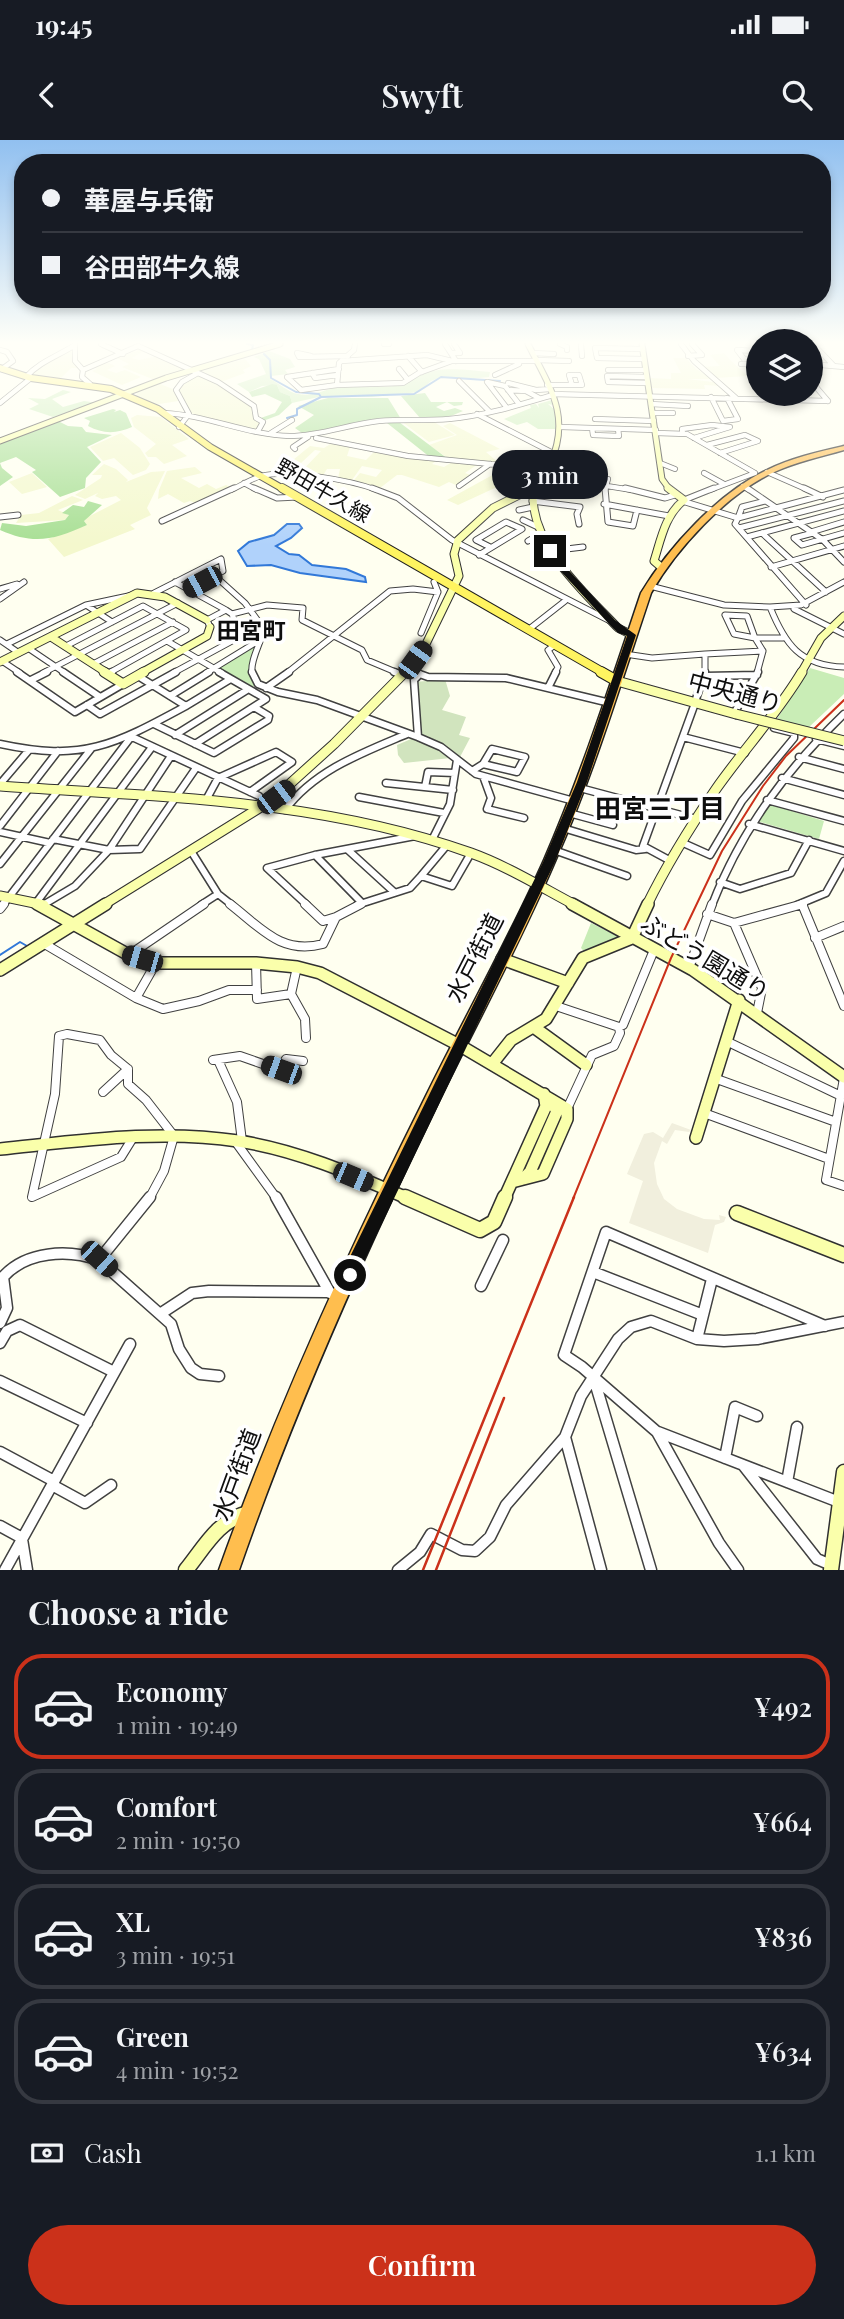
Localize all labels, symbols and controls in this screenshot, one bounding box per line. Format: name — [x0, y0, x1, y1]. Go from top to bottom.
text: 19:45 — [35, 7, 93, 42]
text: Swyft — [381, 73, 463, 116]
icon: back — [28, 76, 66, 114]
icon: search — [778, 76, 816, 114]
text: 華屋与兵衛 — [84, 182, 214, 217]
text: 谷田部牛久線 — [84, 249, 240, 284]
map controls — [746, 329, 823, 406]
button: layers — [746, 329, 823, 406]
callout: 3 min — [492, 450, 608, 498]
street label: 野田牛久線 — [272, 451, 376, 528]
text: 3 min — [521, 459, 579, 490]
route end — [534, 535, 566, 567]
car — [179, 563, 226, 601]
district label: 田宮町 — [217, 614, 286, 645]
car — [395, 637, 436, 683]
street label: 中央通り — [685, 663, 786, 719]
car — [253, 776, 300, 818]
district label: 田宮三丁目 — [595, 790, 725, 825]
street label: ぶどう園通り — [636, 905, 776, 1007]
street label: 水戸街道 — [437, 907, 509, 1007]
car — [119, 943, 166, 975]
car — [258, 1053, 305, 1087]
car — [330, 1159, 377, 1195]
car — [77, 1237, 122, 1281]
route start — [334, 1259, 366, 1291]
street label: 水戸街道 — [204, 1424, 267, 1525]
text: Choose a ride — [28, 1590, 229, 1633]
text: Economy — [116, 1674, 227, 1709]
icon: car — [32, 1675, 95, 1738]
text: ¥492 — [754, 1689, 812, 1724]
text: 1 min · 19:49 — [116, 1709, 238, 1740]
text: Comfort — [116, 1789, 217, 1824]
icon: car — [32, 1790, 95, 1853]
text: ¥664 — [753, 1804, 812, 1839]
text: 2 min · 19:50 — [116, 1824, 241, 1855]
text: XL — [116, 1904, 150, 1939]
icon: car — [32, 1905, 95, 1968]
text: ¥836 — [754, 1919, 812, 1954]
text: 3 min · 19:51 — [116, 1939, 235, 1970]
text: Green — [116, 2019, 189, 2054]
icon: car — [32, 2020, 95, 2083]
text: ¥634 — [755, 2034, 812, 2069]
text: 4 min · 19:52 — [116, 2054, 238, 2085]
icon: cash — [28, 2134, 66, 2172]
text: Cash — [84, 2135, 142, 2170]
text: 1.1 km — [755, 2137, 816, 2168]
button: Confirm — [28, 2225, 816, 2305]

